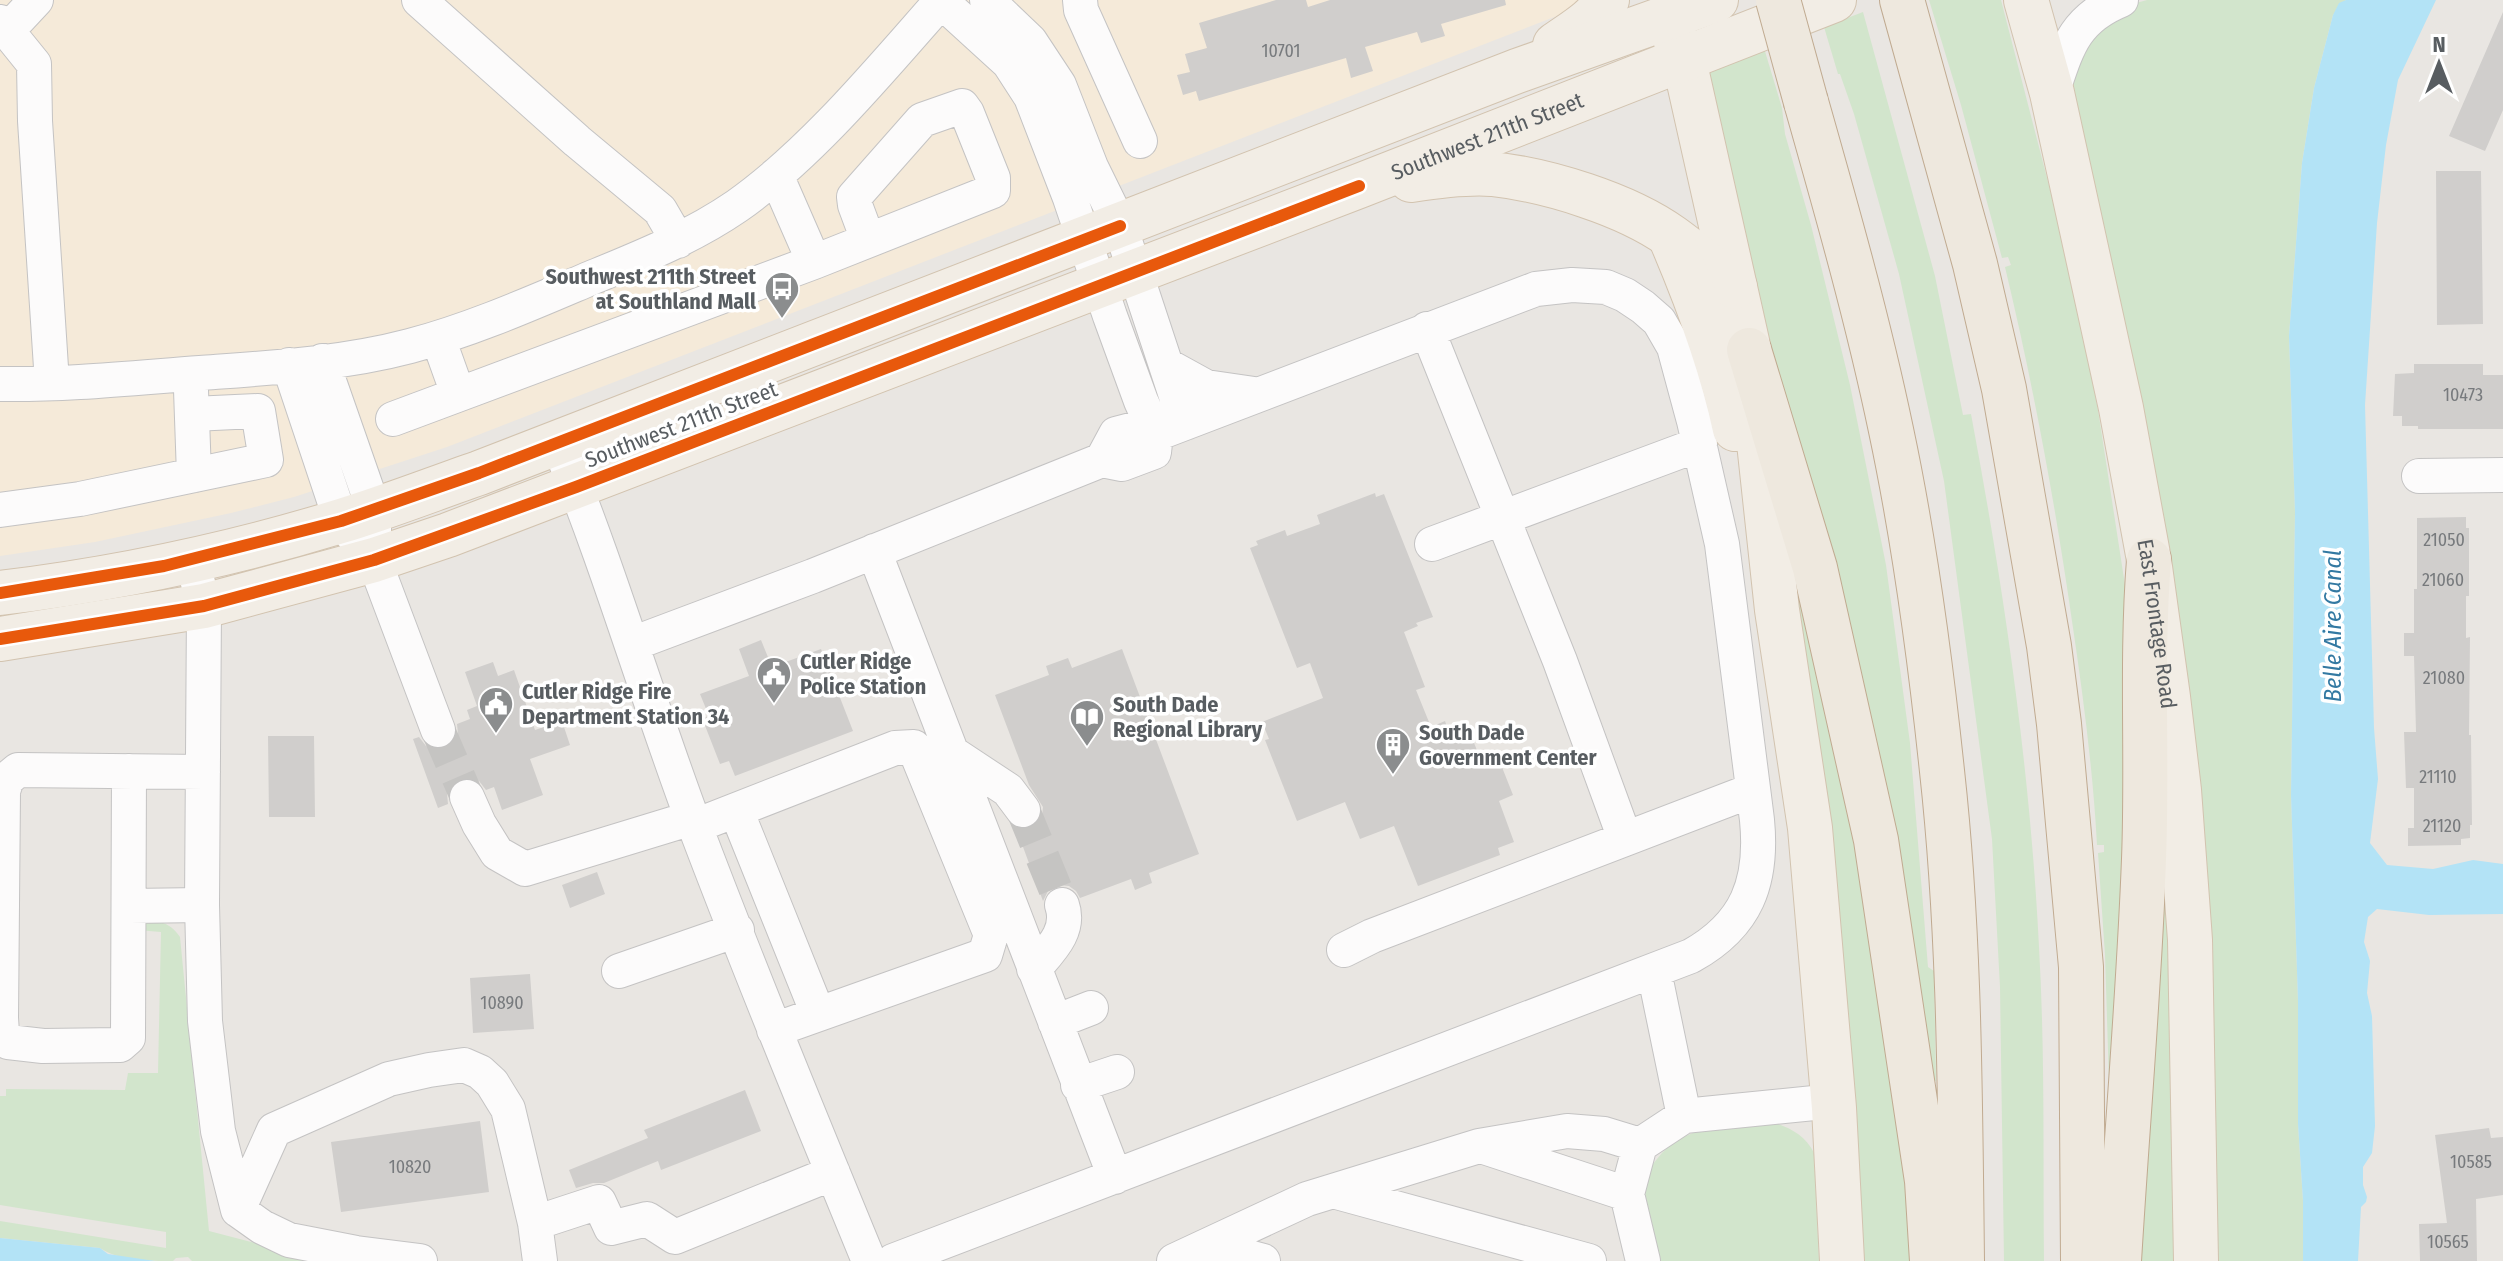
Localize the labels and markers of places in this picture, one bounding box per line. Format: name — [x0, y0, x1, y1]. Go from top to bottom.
place label: Southwest 211th Street at Southland Mall — [545, 263, 757, 315]
bus stop icon: Southwest 211th Street at Southland Mall — [763, 270, 801, 320]
place label: Cutler Ridge Police Station — [800, 648, 926, 700]
public building icon: Cutler Ridge Police Station — [755, 655, 793, 705]
place label: Cutler Ridge Fire Department Station 34 — [522, 678, 729, 730]
public building icon: Cutler Ridge Fire Department Station 34 — [477, 685, 515, 735]
place label: South Dade Regional Library — [1113, 691, 1263, 743]
library icon: South Dade Regional Library — [1068, 698, 1106, 748]
place label: South Dade Government Center — [1419, 719, 1598, 771]
building icon: South Dade Government Center — [1374, 726, 1412, 776]

